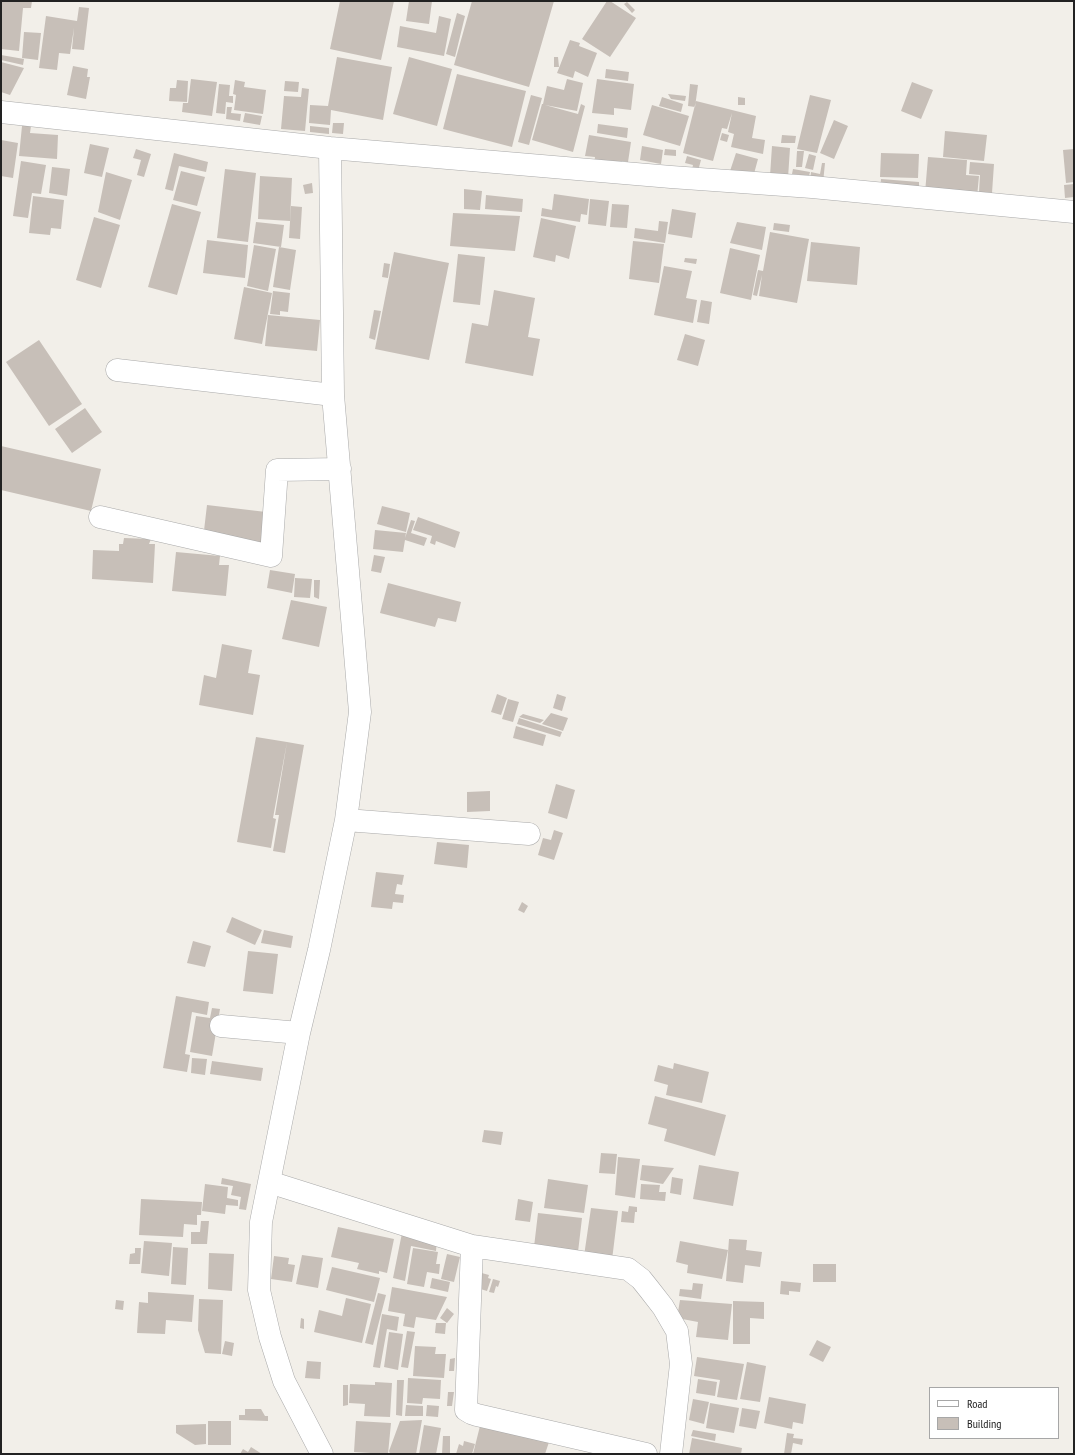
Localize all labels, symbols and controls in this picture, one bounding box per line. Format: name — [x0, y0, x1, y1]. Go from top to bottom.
legend — [929, 1387, 1059, 1439]
text: Road — [967, 1396, 987, 1411]
text: Building — [967, 1416, 1002, 1431]

